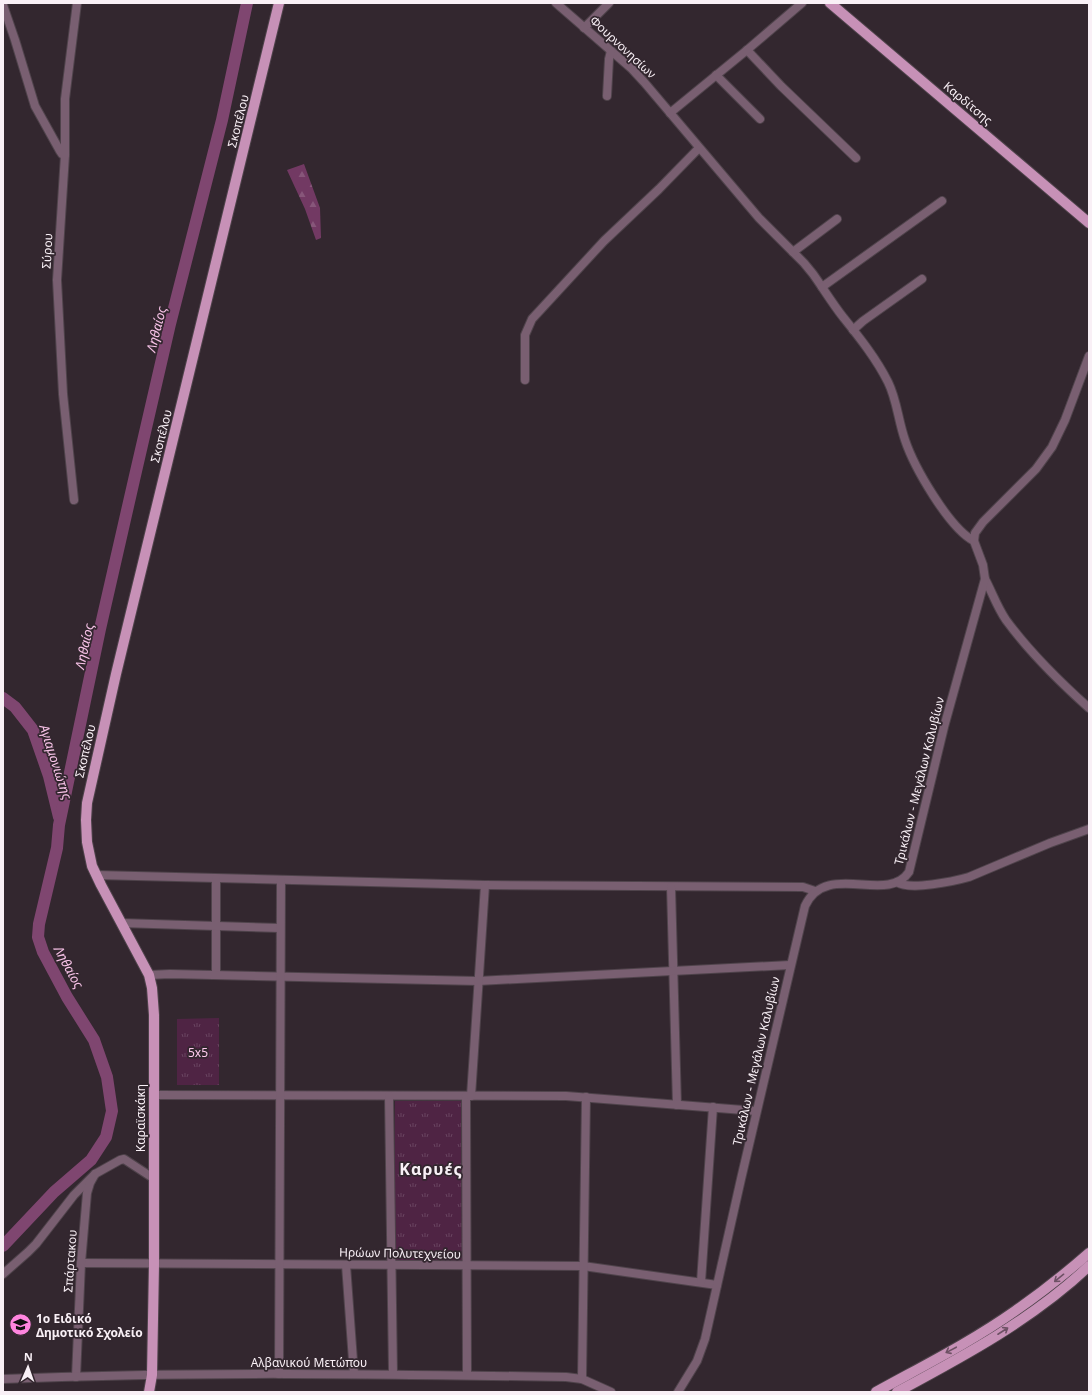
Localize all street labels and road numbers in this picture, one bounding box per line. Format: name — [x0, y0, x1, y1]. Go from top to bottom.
street label: Φουρνονησίων — [586, 12, 660, 82]
street label: Καρδίτσης — [940, 78, 996, 129]
street label: Σκοπέλου — [223, 93, 253, 149]
street label: Σύρου — [38, 233, 56, 269]
street label: Σκοπέλου — [146, 408, 176, 464]
street label: Τρικάλων - Μεγάλων Καλυβίων — [890, 695, 948, 867]
street label: Σκοπέλου — [71, 723, 99, 779]
street label: Τρικάλων - Μεγάλων Καλυβίων — [728, 975, 784, 1147]
street label: Καραϊσκάκη — [132, 1084, 149, 1152]
street label: Σπάρτακου — [59, 1229, 81, 1293]
street label: Ηρώων Πολυτεχνείου — [339, 1243, 461, 1263]
street label: Αλβανικού Μετώπου — [251, 1354, 367, 1371]

